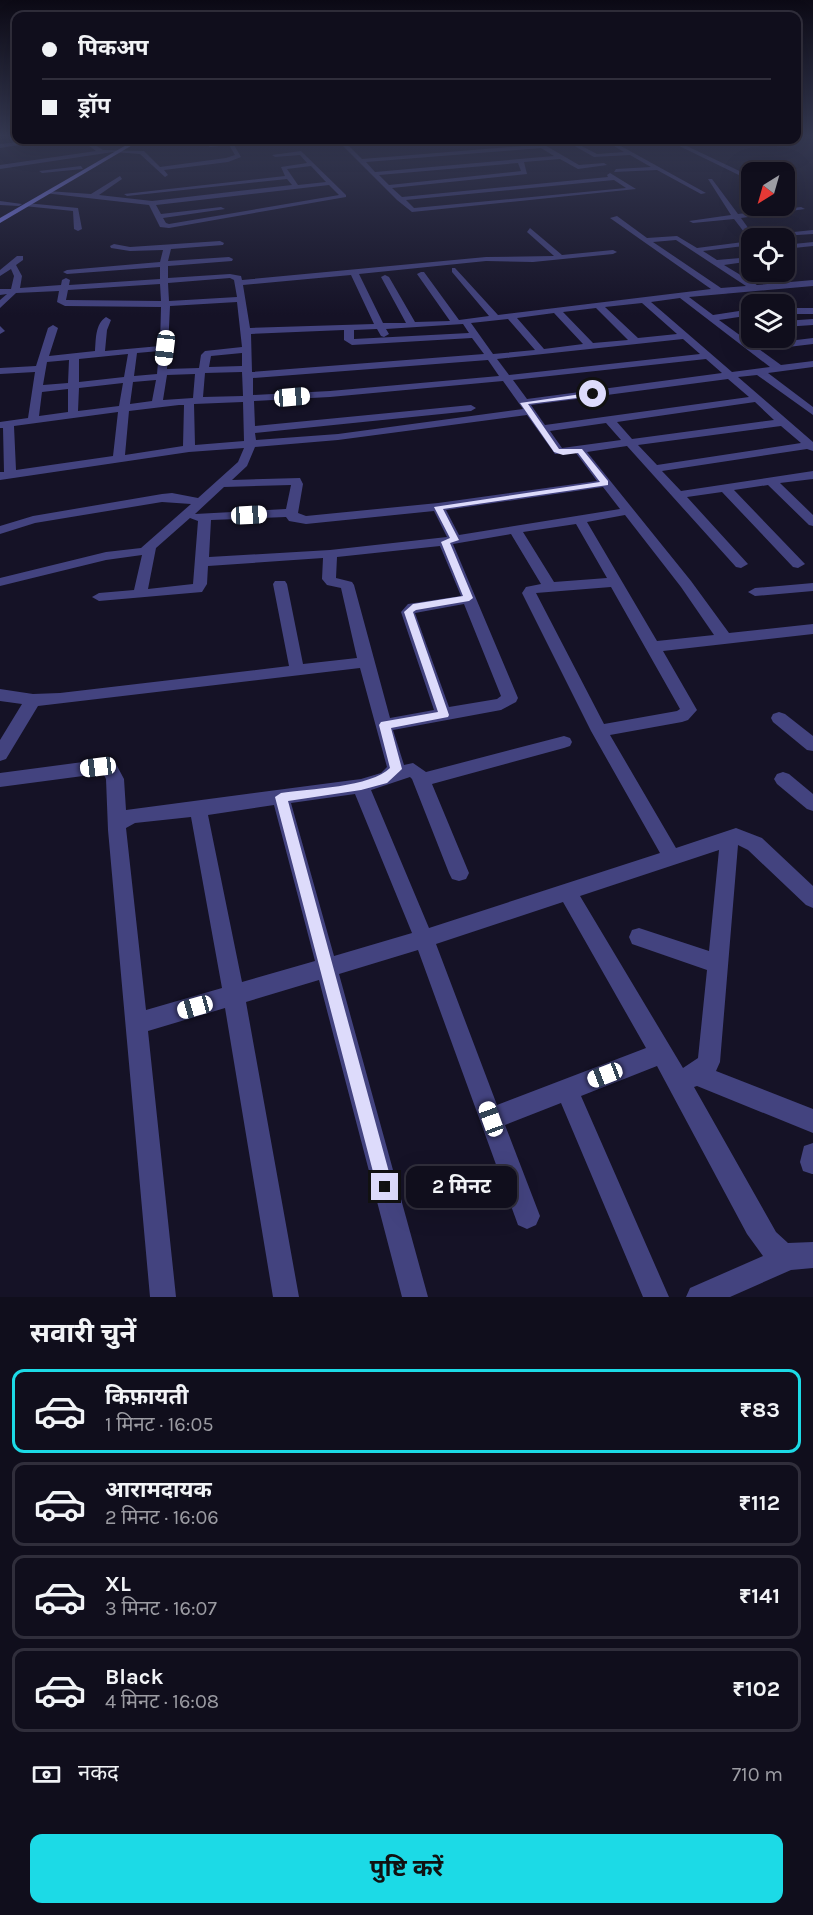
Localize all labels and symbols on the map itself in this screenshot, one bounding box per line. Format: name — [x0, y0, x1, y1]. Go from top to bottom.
north arrow — [741, 162, 795, 216]
car — [154, 329, 176, 367]
route start — [579, 380, 606, 407]
car — [273, 386, 311, 408]
car — [231, 505, 267, 525]
car — [79, 756, 117, 778]
car — [175, 993, 215, 1021]
car — [585, 1060, 625, 1090]
car — [476, 1099, 506, 1139]
callout: 2 मिनट — [406, 1166, 517, 1208]
route end — [371, 1173, 398, 1200]

